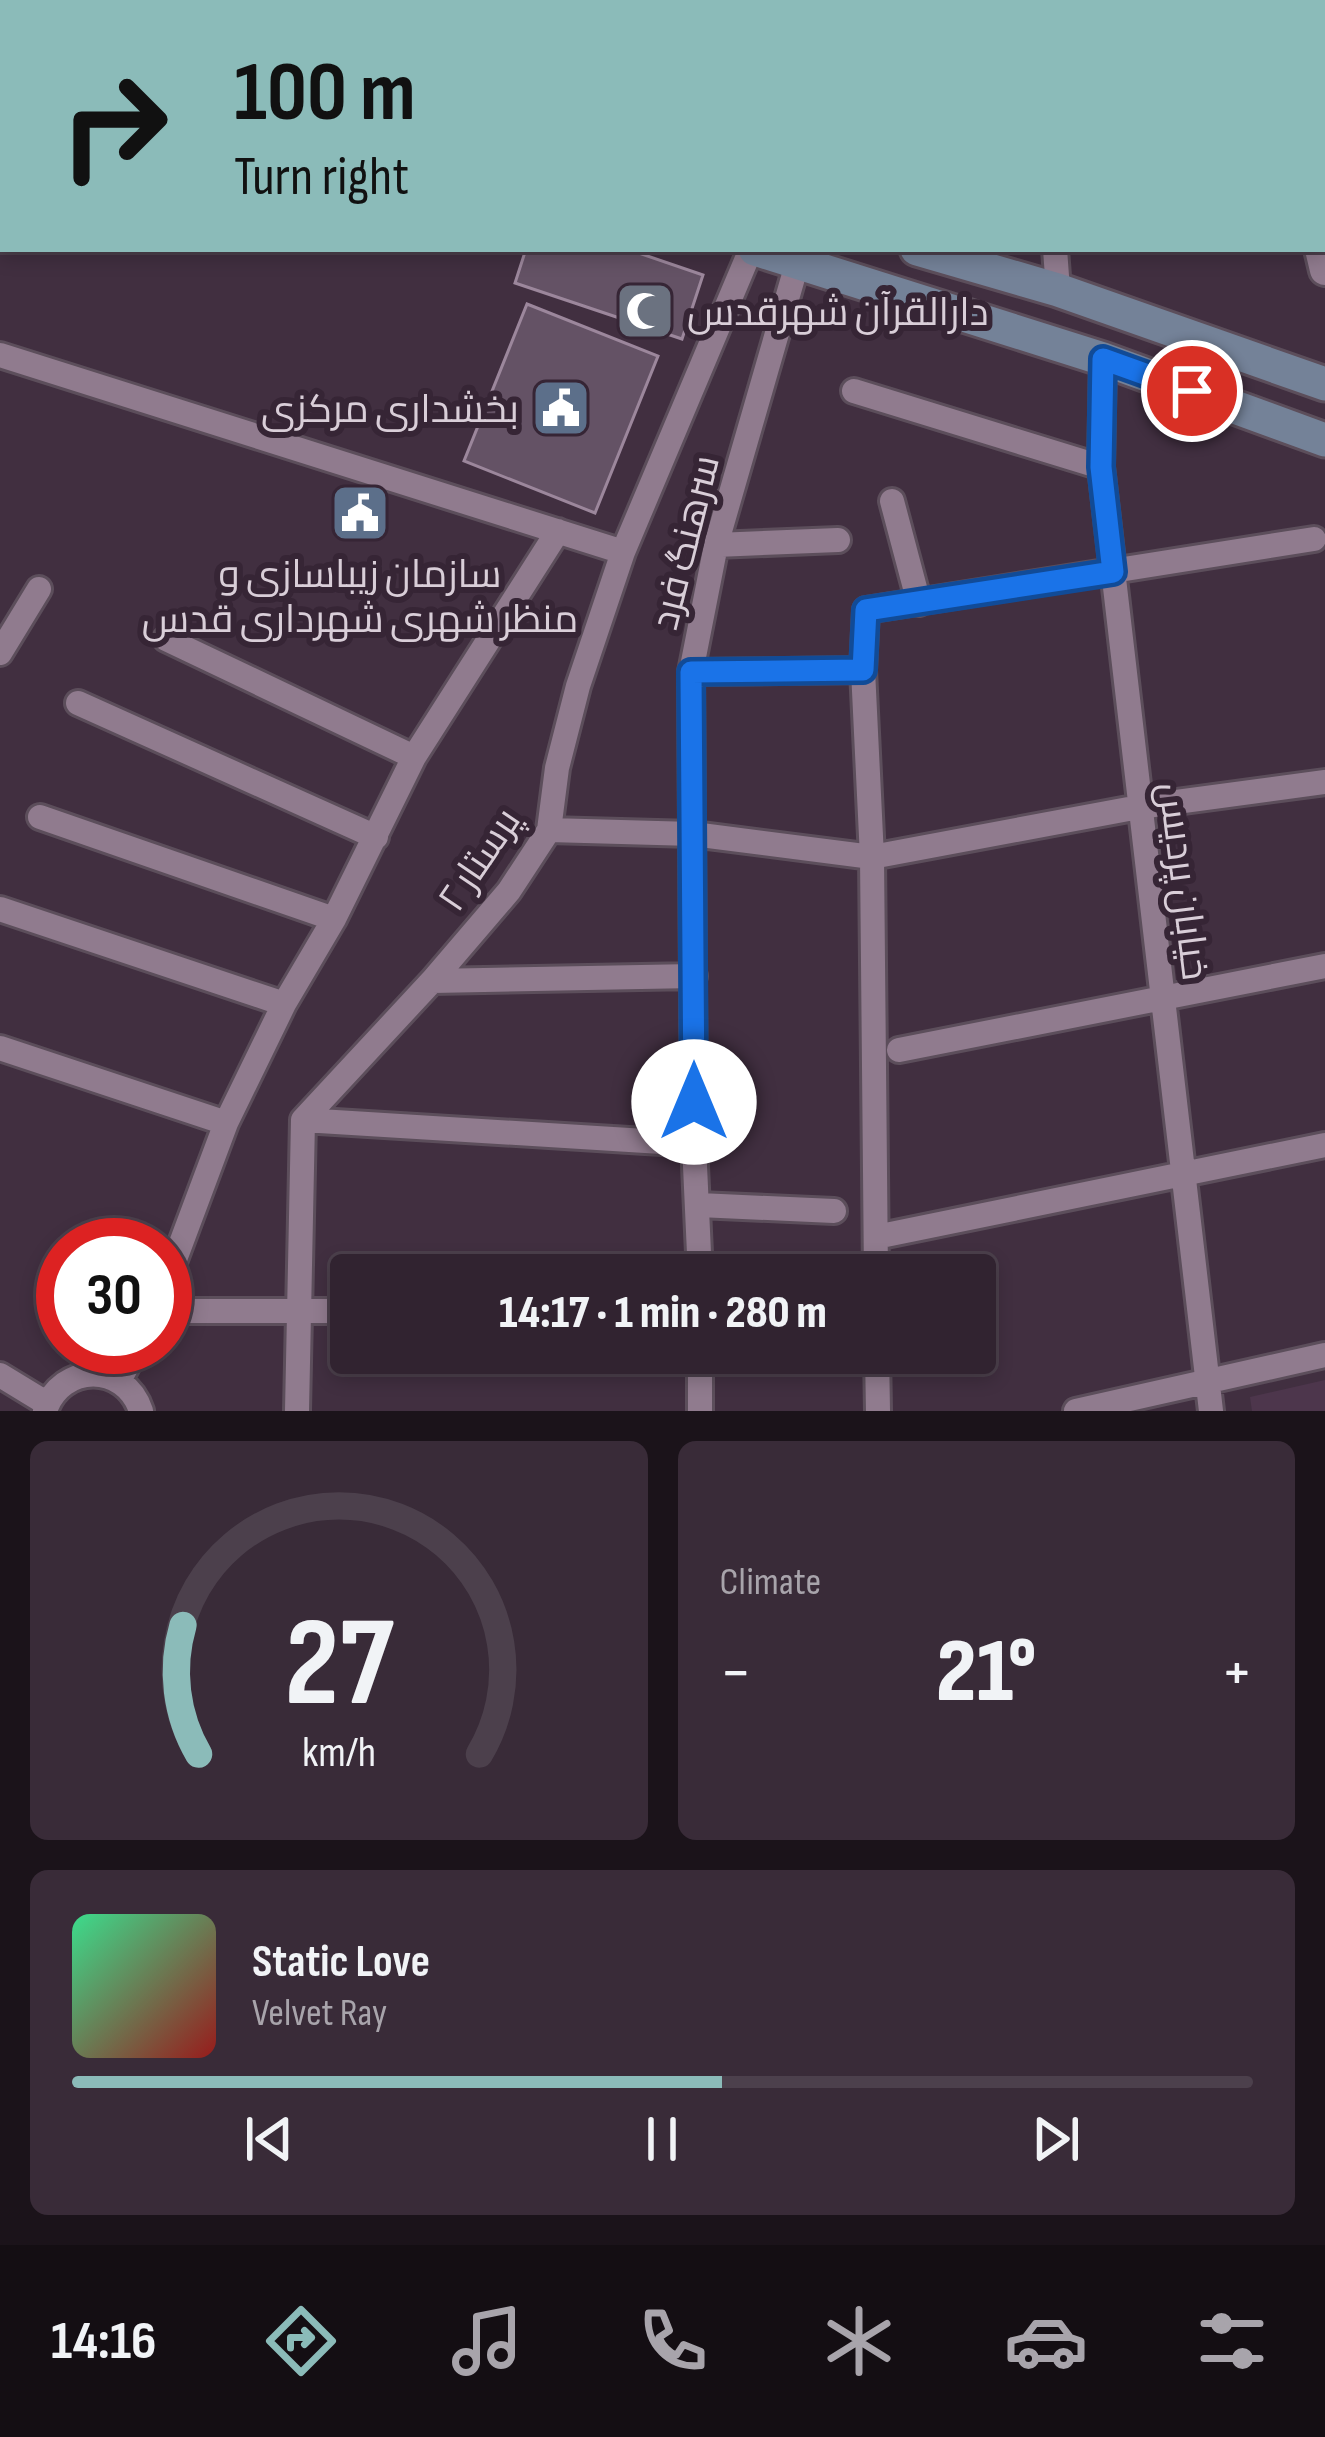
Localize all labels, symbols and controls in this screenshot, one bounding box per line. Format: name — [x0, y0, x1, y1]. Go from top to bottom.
text: 100 m — [234, 43, 416, 144]
icon: right — [36, 48, 192, 204]
text: Turn right — [234, 145, 409, 210]
mosque icon: دارالقرآن شهرقدس — [614, 280, 676, 342]
place label: دارالقرآن شهرقدس — [687, 290, 989, 337]
pin — [1141, 340, 1243, 442]
icon: arrive — [1159, 358, 1225, 424]
public building icon: بخشداری مرکزی — [530, 377, 592, 439]
place label: بخشداری مرکزی — [261, 387, 519, 434]
street label: سرهنگ فرد — [642, 451, 731, 635]
public building icon: سازمان زیباسازی و منظر شهری شهرداری قدس — [329, 482, 391, 544]
place label: سازمان زیباسازی و منظر شهری شهرداری قدس — [142, 552, 578, 644]
street label: خیابان پردیس — [1147, 780, 1218, 983]
street label: پرستار ۲ — [429, 800, 532, 921]
position arrow — [631, 1039, 757, 1165]
speed limit sign: 30 — [36, 1218, 192, 1374]
text: 14:17 · 1 min · 280 m — [499, 1286, 827, 1341]
text: Climate — [720, 1559, 821, 1606]
text: 27 — [284, 1591, 394, 1740]
text: 21° — [936, 1619, 1036, 1727]
text: − — [720, 1634, 752, 1713]
text: + — [1221, 1634, 1253, 1713]
text: km/h — [302, 1726, 376, 1778]
text: Static Love — [252, 1935, 430, 1990]
text: Velvet Ray — [252, 1990, 387, 2037]
icon: previous — [236, 2106, 302, 2172]
icon: pause — [629, 2106, 695, 2172]
icon: next — [1023, 2106, 1089, 2172]
icon: directions — [259, 2299, 343, 2383]
icon: music — [445, 2299, 529, 2383]
icon: phone — [631, 2299, 715, 2383]
icon: climate — [817, 2299, 901, 2383]
icon: car — [1004, 2299, 1088, 2383]
icon: filters — [1190, 2299, 1274, 2383]
text: 14:16 — [51, 2309, 156, 2374]

